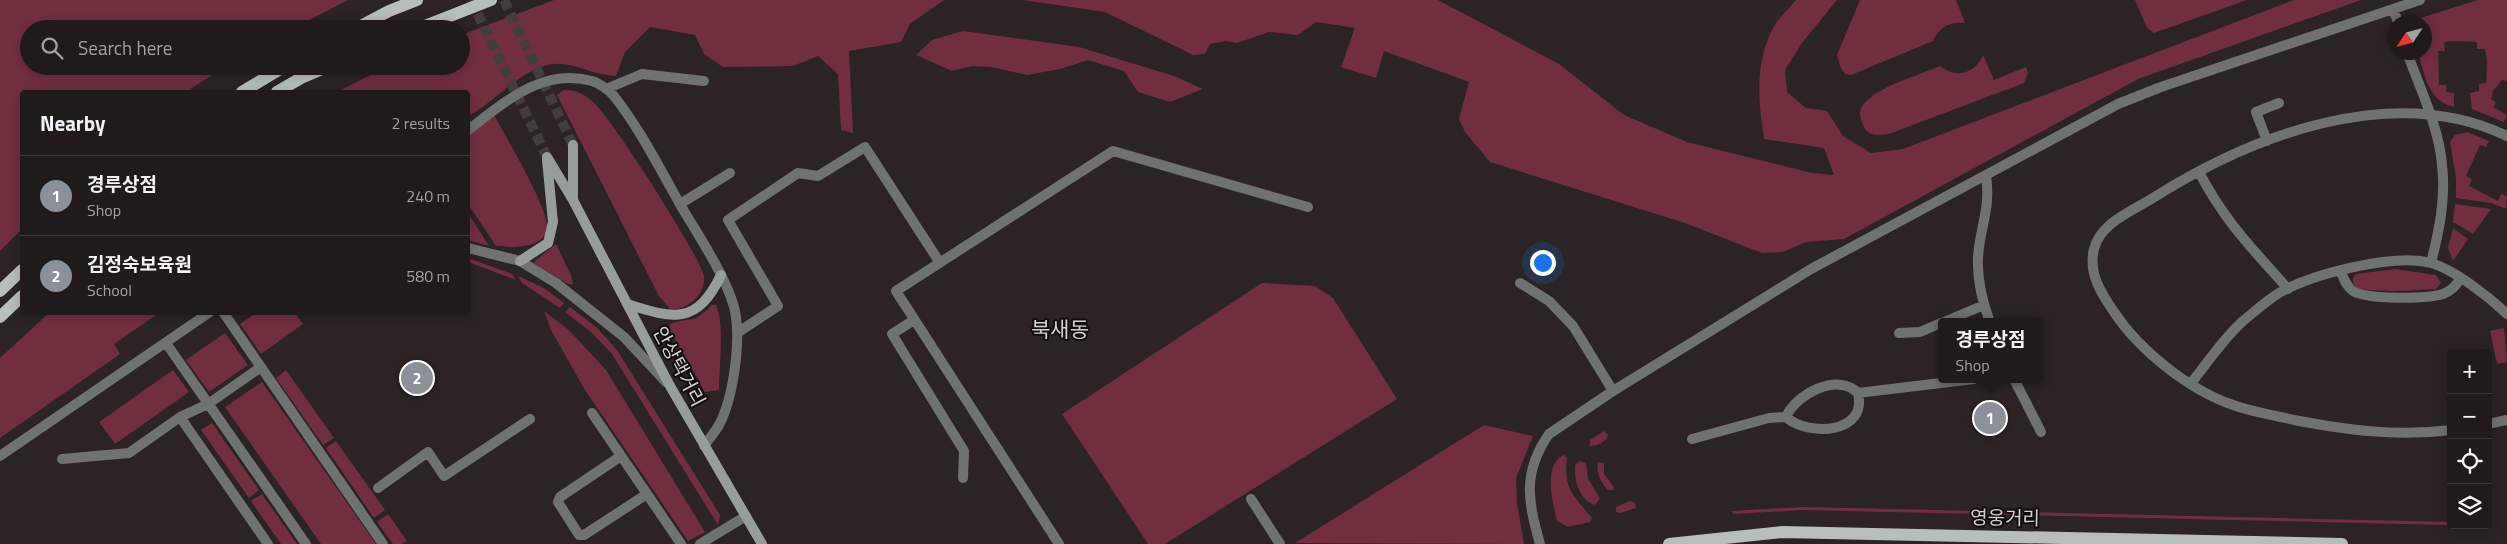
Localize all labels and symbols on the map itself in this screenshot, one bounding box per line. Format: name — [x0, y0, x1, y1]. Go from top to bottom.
north arrow — [2387, 15, 2432, 60]
your location — [1530, 250, 1556, 276]
district label: 북새동 — [1031, 313, 1089, 345]
street label: 안상택거리 — [647, 321, 713, 411]
pin: 2 — [401, 359, 433, 397]
pin: 1 — [1974, 399, 2006, 437]
street label: 영웅거리 — [1970, 502, 2040, 532]

